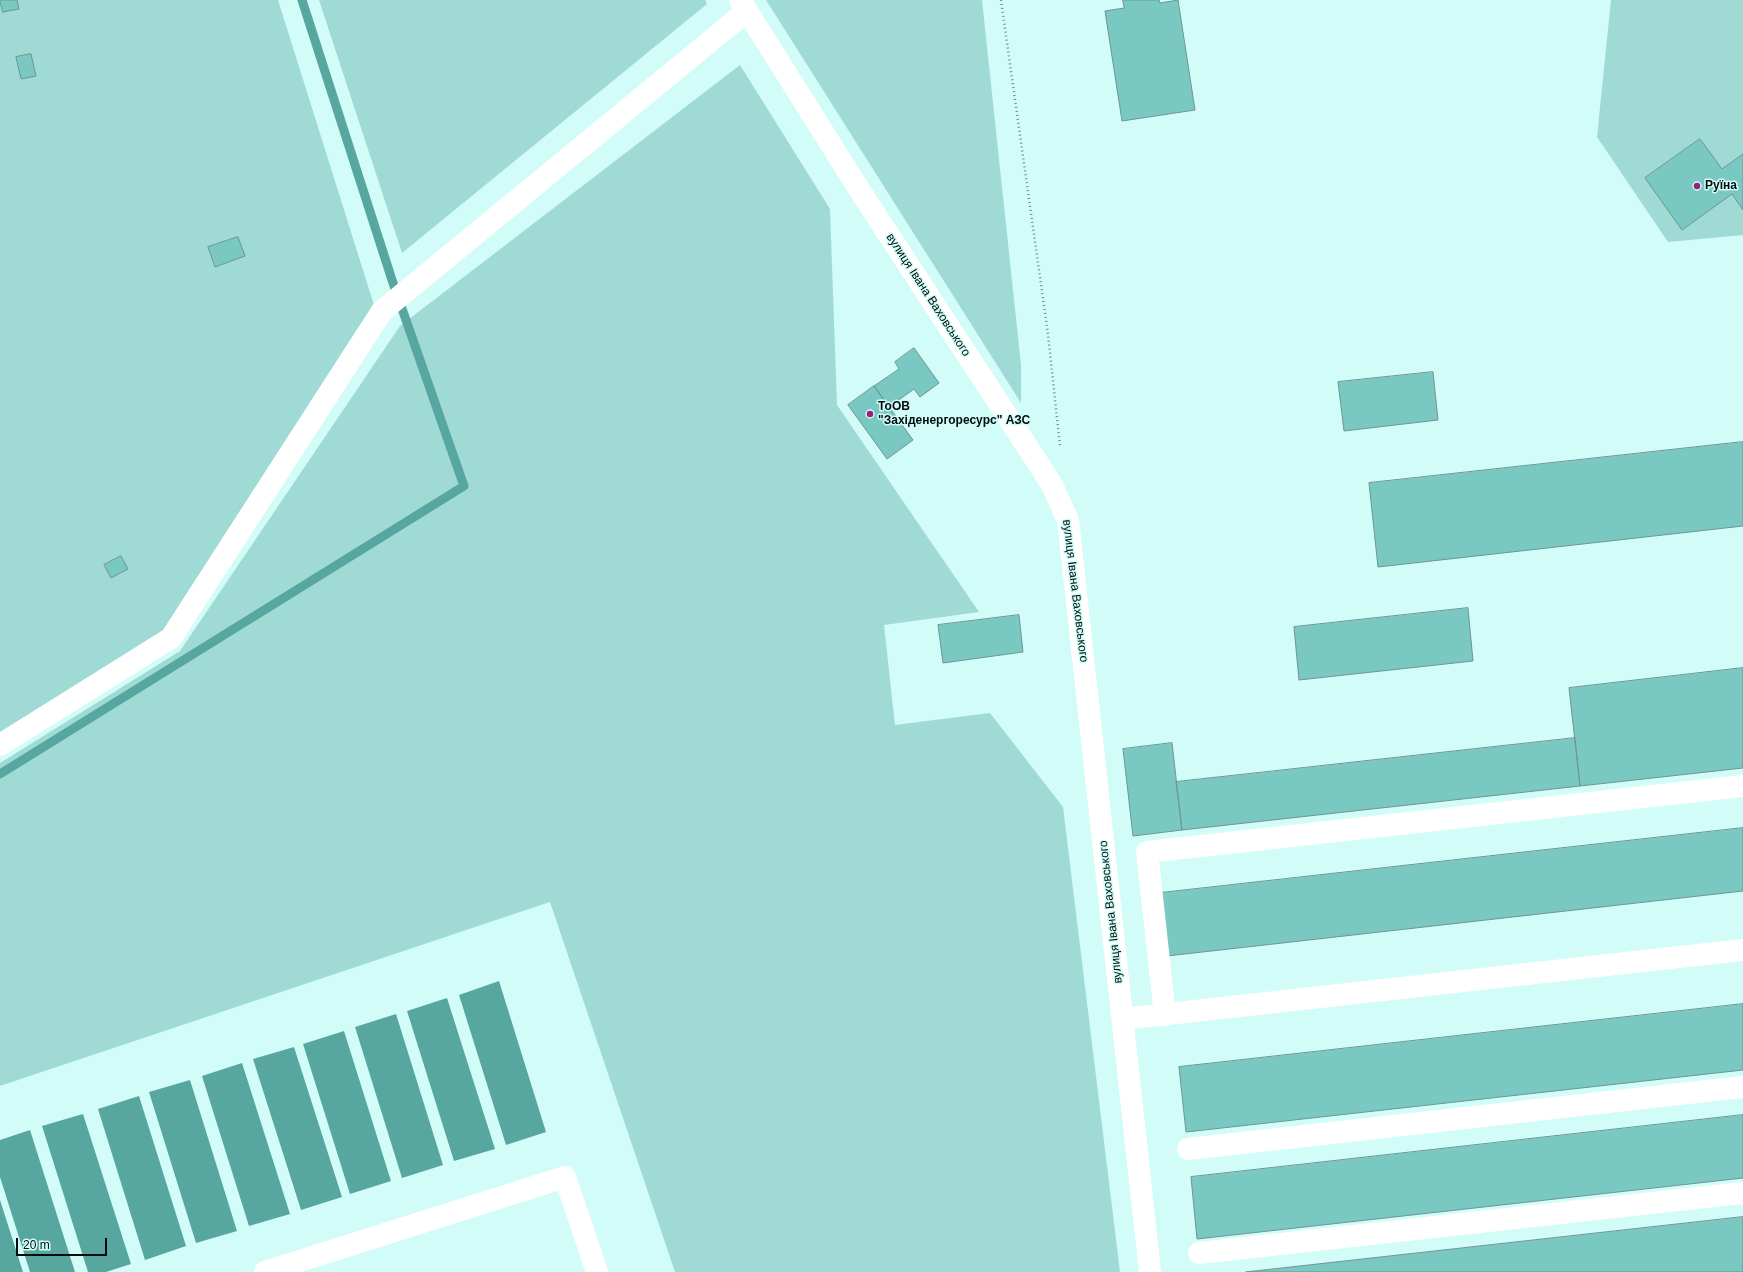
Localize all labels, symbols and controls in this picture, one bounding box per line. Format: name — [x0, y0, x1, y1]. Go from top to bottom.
place label: Руїна — [1705, 179, 1737, 193]
marker: Руїна — [1692, 181, 1702, 191]
street label: вулиця Івана Ваховського — [883, 231, 973, 359]
place label: ТоОВ "Західенергоресурс" АЗС — [878, 400, 1030, 428]
marker: ТоОВ "Західенергоресурс" АЗС — [865, 409, 875, 419]
street label: вулиця Івана Ваховського — [1059, 519, 1091, 663]
street label: вулиця Івана Ваховського — [1096, 840, 1126, 984]
scale bar — [18, 1230, 109, 1256]
text: 20 m — [23, 1238, 50, 1252]

